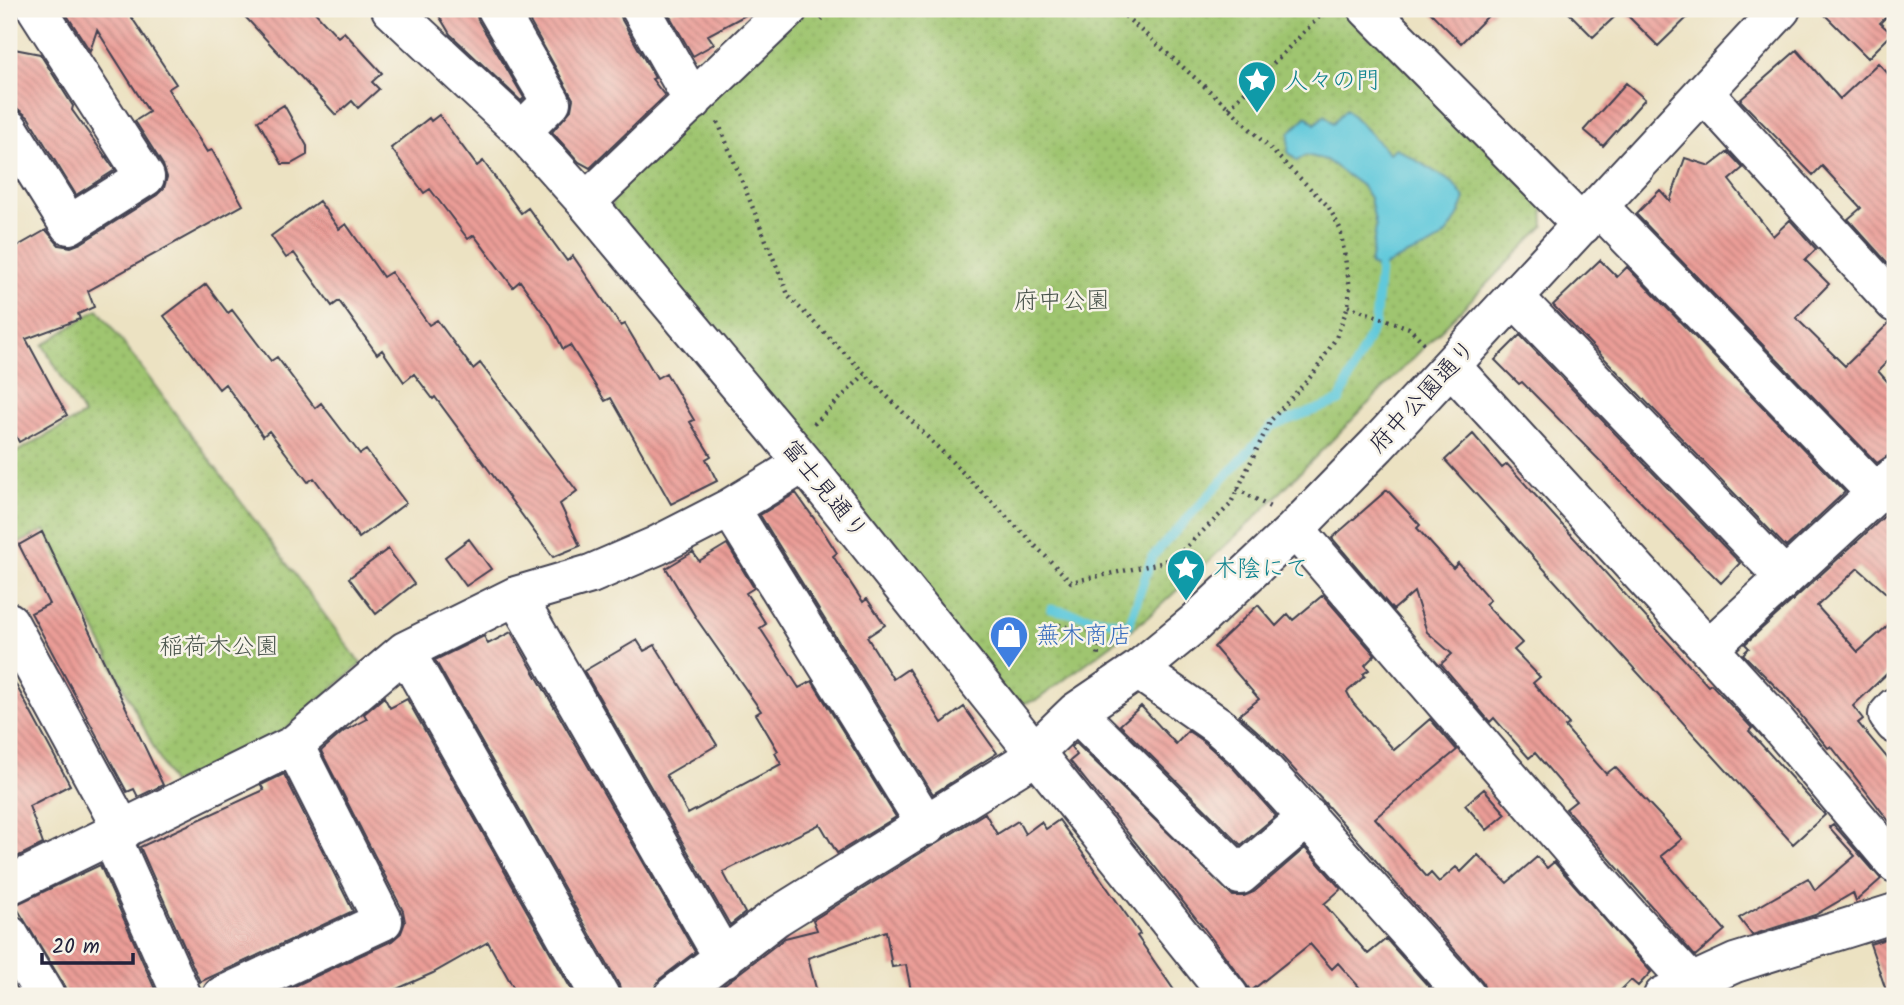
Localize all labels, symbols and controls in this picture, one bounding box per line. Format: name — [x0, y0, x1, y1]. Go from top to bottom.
place icon: 人々の門 — [1236, 59, 1278, 114]
place label: 人々の門 — [1284, 62, 1380, 101]
park label: 府中公園 — [1014, 282, 1110, 321]
street label: 府中公園通り — [1360, 331, 1486, 463]
street label: 富士見通り — [771, 431, 877, 549]
place icon: 木陰にて — [1165, 547, 1207, 602]
place label: 木陰にて — [1213, 550, 1309, 589]
shop icon: 蕪木商店 — [988, 614, 1030, 669]
place label: 蕪木商店 — [1036, 617, 1132, 656]
park label: 稲荷木公園 — [159, 628, 279, 667]
scale bar — [42, 921, 133, 965]
text: 20 m — [52, 931, 100, 964]

